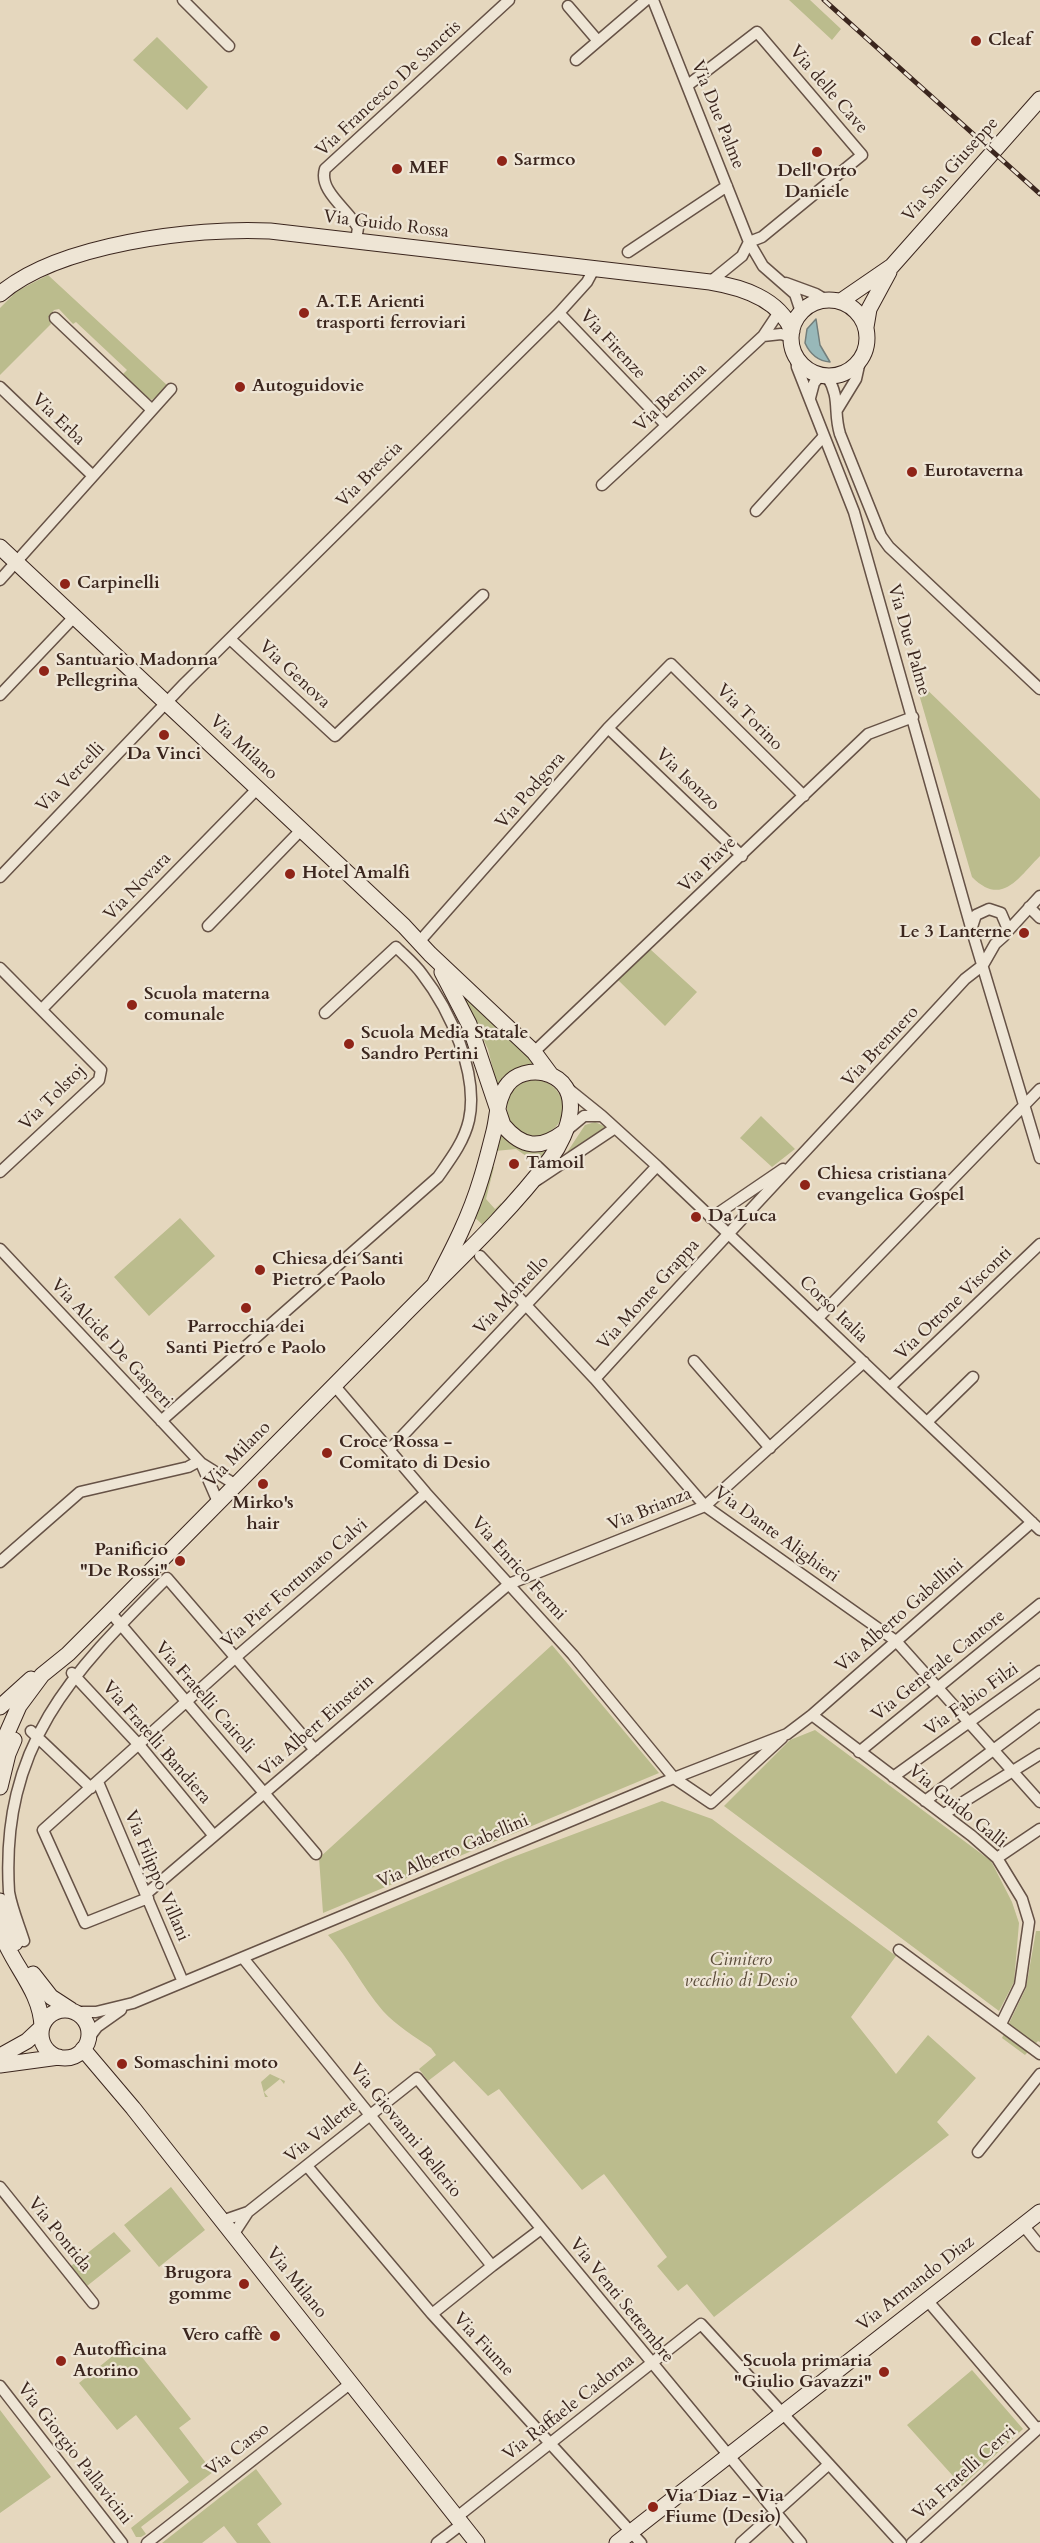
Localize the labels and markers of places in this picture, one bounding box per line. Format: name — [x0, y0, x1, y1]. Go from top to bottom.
place label: Cleaf — [988, 30, 1031, 52]
marker: Cleaf — [969, 34, 983, 48]
marker: Dell'Orto Daniele — [810, 145, 824, 159]
place label: Sarmco — [514, 150, 575, 172]
marker: Sarmco — [495, 154, 509, 168]
place label: MEF — [409, 158, 449, 180]
place label: Dell'Orto Daniele — [777, 161, 857, 204]
marker: MEF — [390, 162, 404, 176]
place label: A.T.F. Arienti trasporti ferroviari — [316, 292, 466, 334]
marker: A.T.F. Arienti trasporti ferroviari — [297, 306, 311, 320]
place label: Autoguidovie — [252, 376, 364, 398]
marker: Autoguidovie — [233, 380, 247, 394]
place label: Eurotaverna — [924, 461, 1023, 483]
marker: Eurotaverna — [905, 465, 919, 479]
place label: Carpinelli — [77, 573, 160, 595]
marker: Carpinelli — [58, 577, 72, 591]
place label: Santuario Madonna Pellegrina — [56, 650, 218, 692]
marker: Santuario Madonna Pellegrina — [37, 664, 51, 678]
marker: Da Vinci — [157, 728, 171, 742]
place label: Da Vinci — [127, 744, 201, 766]
place label: Hotel Amalfi — [302, 863, 410, 885]
marker: Hotel Amalfi — [283, 867, 297, 881]
place label: Le 3 Lanterne — [899, 922, 1012, 944]
marker: Le 3 Lanterne — [1017, 926, 1031, 940]
place label: Scuola materna comunale — [144, 984, 270, 1026]
marker: Scuola materna comunale — [125, 998, 139, 1012]
place label: Scuola Media Statale Sandro Pertini — [361, 1023, 528, 1066]
marker: Scuola Media Statale Sandro Pertini — [342, 1037, 356, 1051]
place label: Tamoil — [526, 1153, 584, 1175]
marker: Tamoil — [507, 1157, 521, 1171]
place label: Chiesa cristiana evangelica Gospel — [817, 1164, 964, 1206]
marker: Chiesa cristiana evangelica Gospel — [798, 1178, 812, 1192]
place label: Da Luca — [708, 1206, 777, 1228]
marker: Da Luca — [689, 1210, 703, 1224]
place label: Chiesa dei Santi Pietro e Paolo — [272, 1249, 403, 1292]
marker: Chiesa dei Santi Pietro e Paolo — [253, 1263, 267, 1277]
marker: Parrocchia dei Santi Pietro e Paolo — [239, 1301, 253, 1315]
place label: Parrocchia dei Santi Pietro e Paolo — [166, 1317, 326, 1360]
place label: Croce Rossa - Comitato di Desio — [339, 1432, 490, 1474]
marker: Croce Rossa - Comitato di Desio — [320, 1446, 334, 1460]
marker: Mirko's hair — [256, 1477, 270, 1491]
place label: Mirko's hair — [232, 1493, 294, 1536]
place label: Panificio "De Rossi" — [80, 1540, 168, 1582]
marker: Panificio "De Rossi" — [173, 1554, 187, 1568]
place label: Somaschini moto — [134, 2053, 278, 2075]
marker: Somaschini moto — [115, 2057, 129, 2071]
place label: Brugora gomme — [164, 2263, 232, 2306]
marker: Brugora gomme — [237, 2277, 251, 2291]
place label: Vero caffè — [182, 2325, 263, 2347]
marker: Vero caffè — [268, 2329, 282, 2343]
place label: Autofficina Atorino — [73, 2340, 167, 2382]
place label: Scuola primaria "Giulio Gavazzi" — [734, 2351, 872, 2394]
marker: Autofficina Atorino — [54, 2354, 68, 2368]
marker: Scuola primaria "Giulio Gavazzi" — [877, 2365, 891, 2379]
place label: Via Diaz - Via Fiume (Desio) — [665, 2486, 784, 2528]
marker: Via Diaz - Via Fiume (Desio) — [646, 2500, 660, 2514]

